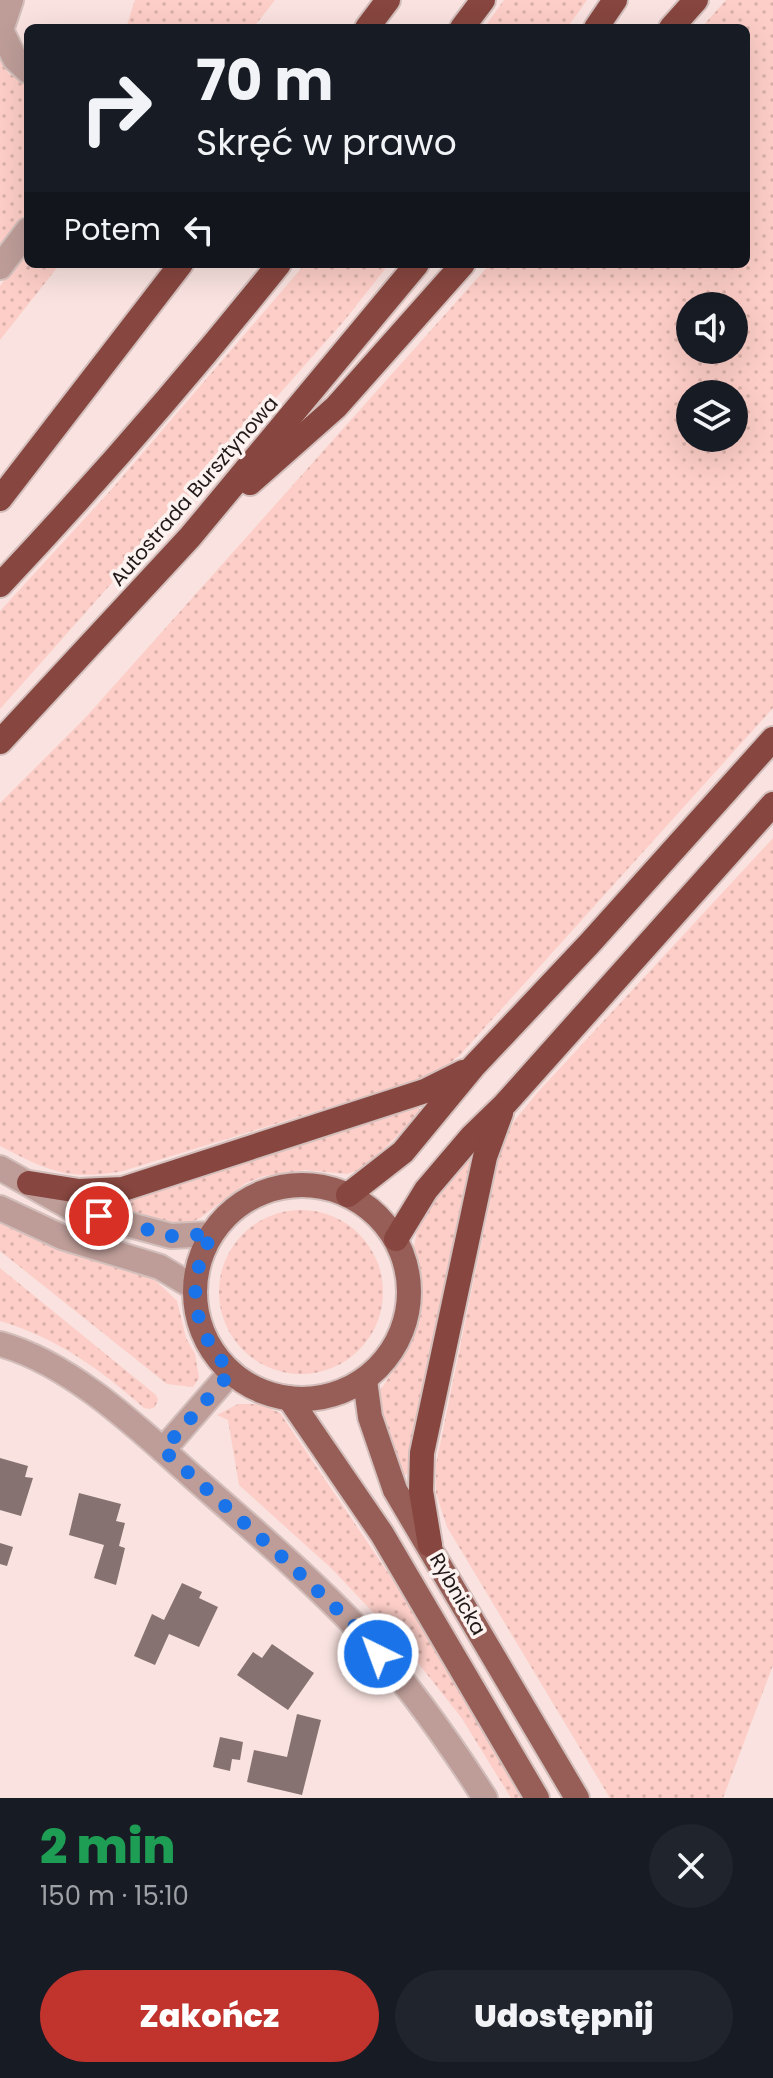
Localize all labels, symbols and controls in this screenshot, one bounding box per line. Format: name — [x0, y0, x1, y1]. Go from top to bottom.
text: 70 m — [196, 41, 334, 120]
icon: right — [64, 56, 168, 160]
text: Skręć w prawo — [196, 117, 457, 168]
text: Potem — [64, 208, 161, 251]
icon: left — [177, 208, 221, 252]
map controls — [676, 292, 748, 452]
button: sound — [676, 292, 748, 364]
button: layers — [676, 380, 748, 452]
street label: Autostrada Bursztynowa — [104, 390, 284, 592]
pin — [65, 1182, 133, 1250]
icon: arrive — [77, 1194, 121, 1238]
street label: Rybnicka — [423, 1548, 493, 1640]
position arrow — [336, 1612, 420, 1696]
text: 2 min — [40, 1813, 175, 1880]
button: close — [649, 1824, 733, 1908]
text: 150 m · 15:10 — [40, 1878, 189, 1914]
button: Zakończ — [40, 1970, 379, 2062]
button: Udostępnij — [395, 1970, 733, 2062]

